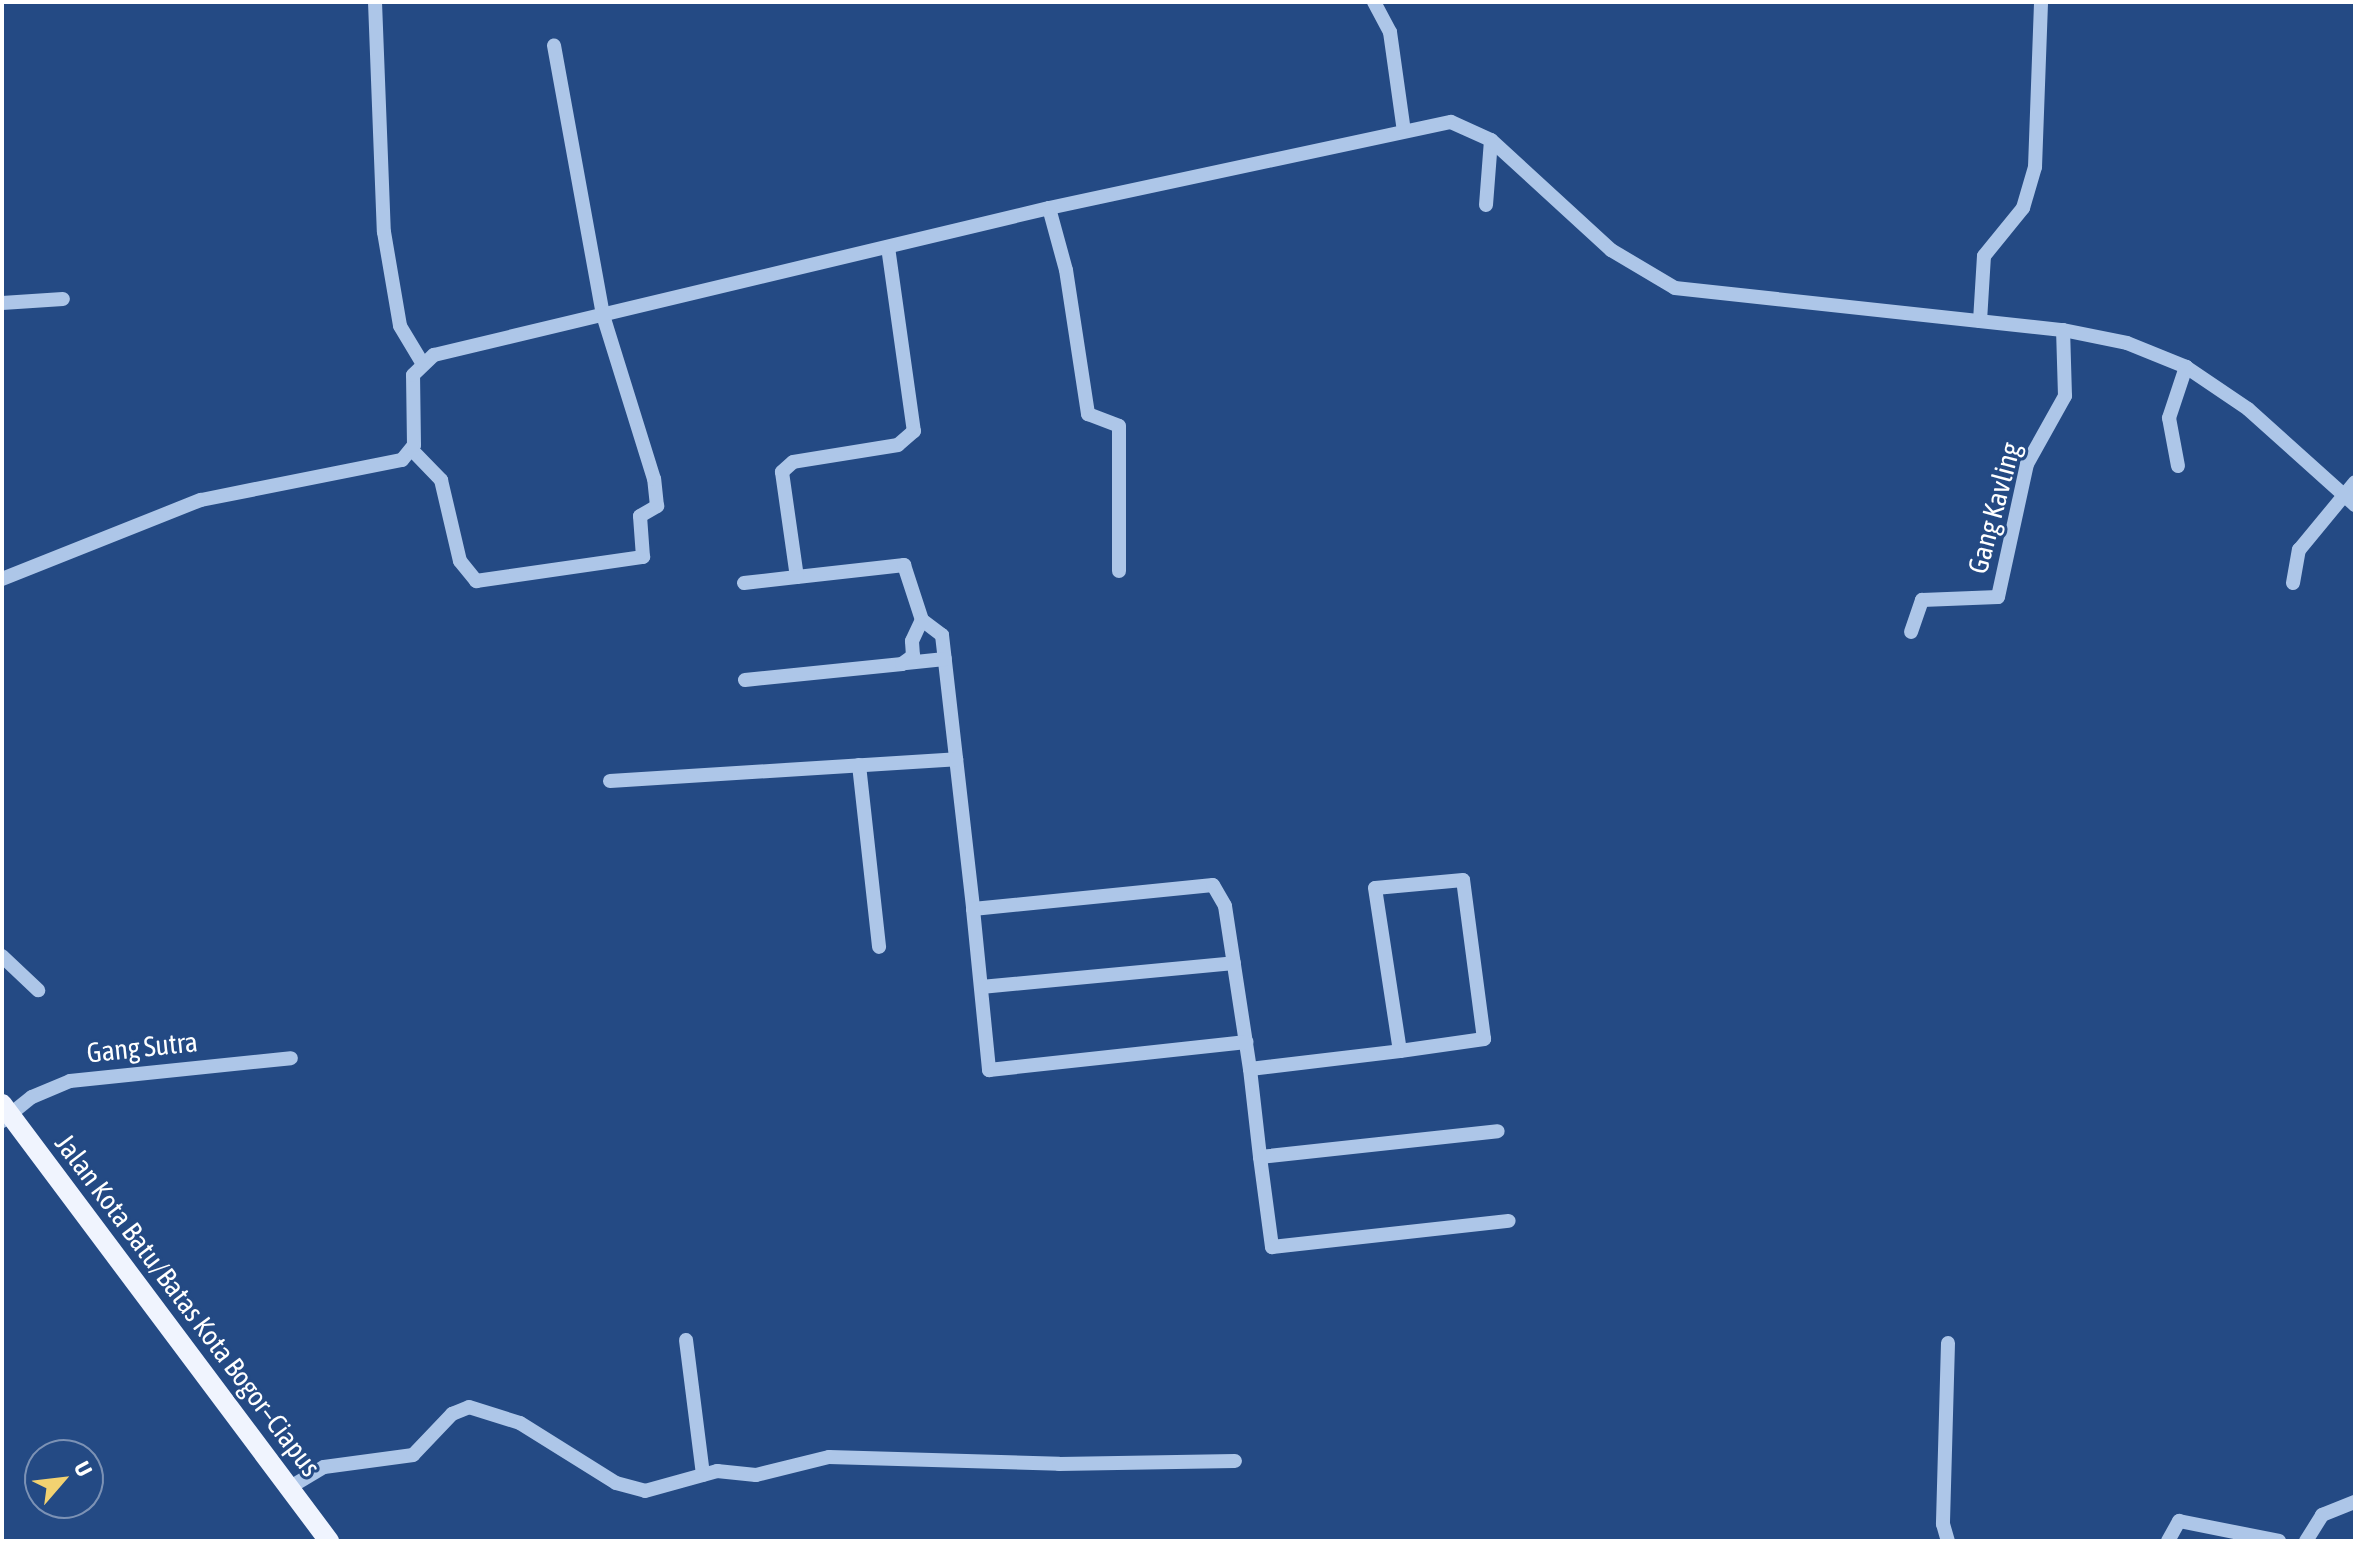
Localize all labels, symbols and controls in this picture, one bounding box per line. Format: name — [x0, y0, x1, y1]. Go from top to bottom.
street label: Gang Kavling — [1960, 439, 2028, 577]
street label: Gang Sutra — [85, 1024, 199, 1070]
street label: Jalan Kota Batu/Batas Kota Bogor–Ciapus — [48, 1127, 328, 1483]
north arrow — [24, 1439, 104, 1519]
text: U — [69, 1457, 98, 1481]

